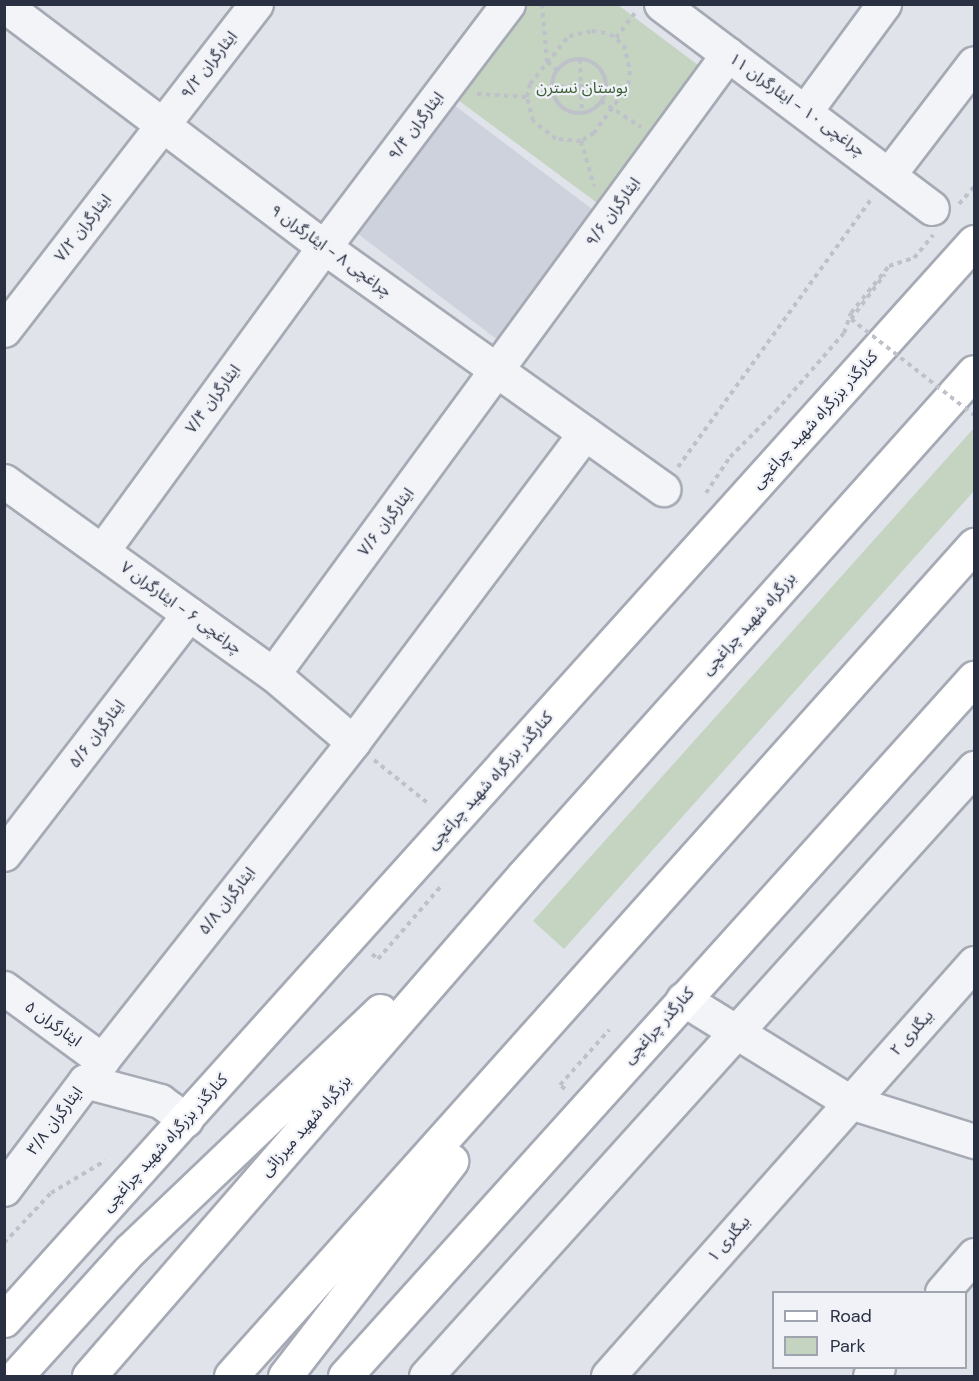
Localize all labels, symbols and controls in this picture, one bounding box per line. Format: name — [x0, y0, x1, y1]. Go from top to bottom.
street label: ایثارگران ۹/۲ — [177, 27, 241, 103]
street label: چراغچی ۱۰ - ایثارگران ۱۱ — [725, 49, 869, 161]
park label: بوستان نسترن — [536, 78, 628, 98]
street label: ایثارگران ۹/۴ — [384, 88, 448, 164]
street label: ایثارگران ۹/۶ — [582, 174, 644, 250]
street label: ایثارگران ۷/۲ — [51, 190, 115, 266]
street label: چراغچی ۸ - ایثارگران ۹ — [267, 201, 395, 301]
street label: کنارگذر بزرگراه شهید چراغچی — [748, 347, 882, 493]
street label: ایثارگران ۷/۴ — [182, 361, 244, 437]
street label: ایثارگران ۷/۶ — [354, 484, 418, 560]
street label: چراغچی ۶ - ایثارگران ۷ — [117, 558, 245, 658]
street label: بزرگراه شهید چراغچی — [698, 569, 800, 679]
street label: ایثارگران ۵/۶ — [65, 696, 129, 772]
street label: کنارگذر بزرگراه شهید چراغچی — [423, 708, 557, 854]
street label: ایثارگران ۵/۸ — [195, 863, 259, 939]
street label: کنارگذر چراغچی — [620, 984, 698, 1068]
street label: ایثارگران ۵ — [21, 997, 85, 1051]
street label: بیگلری ۲ — [886, 1006, 938, 1060]
street label: کنارگذر بزرگراه شهید چراغچی — [98, 1070, 232, 1216]
street label: بزرگراه شهید میرزائی — [257, 1071, 355, 1181]
street label: ایثارگران ۳/۸ — [23, 1083, 87, 1159]
street label: بیگلری ۱ — [704, 1212, 754, 1266]
legend — [772, 1291, 967, 1369]
text: Road — [830, 1304, 872, 1328]
text: Park — [830, 1334, 866, 1358]

